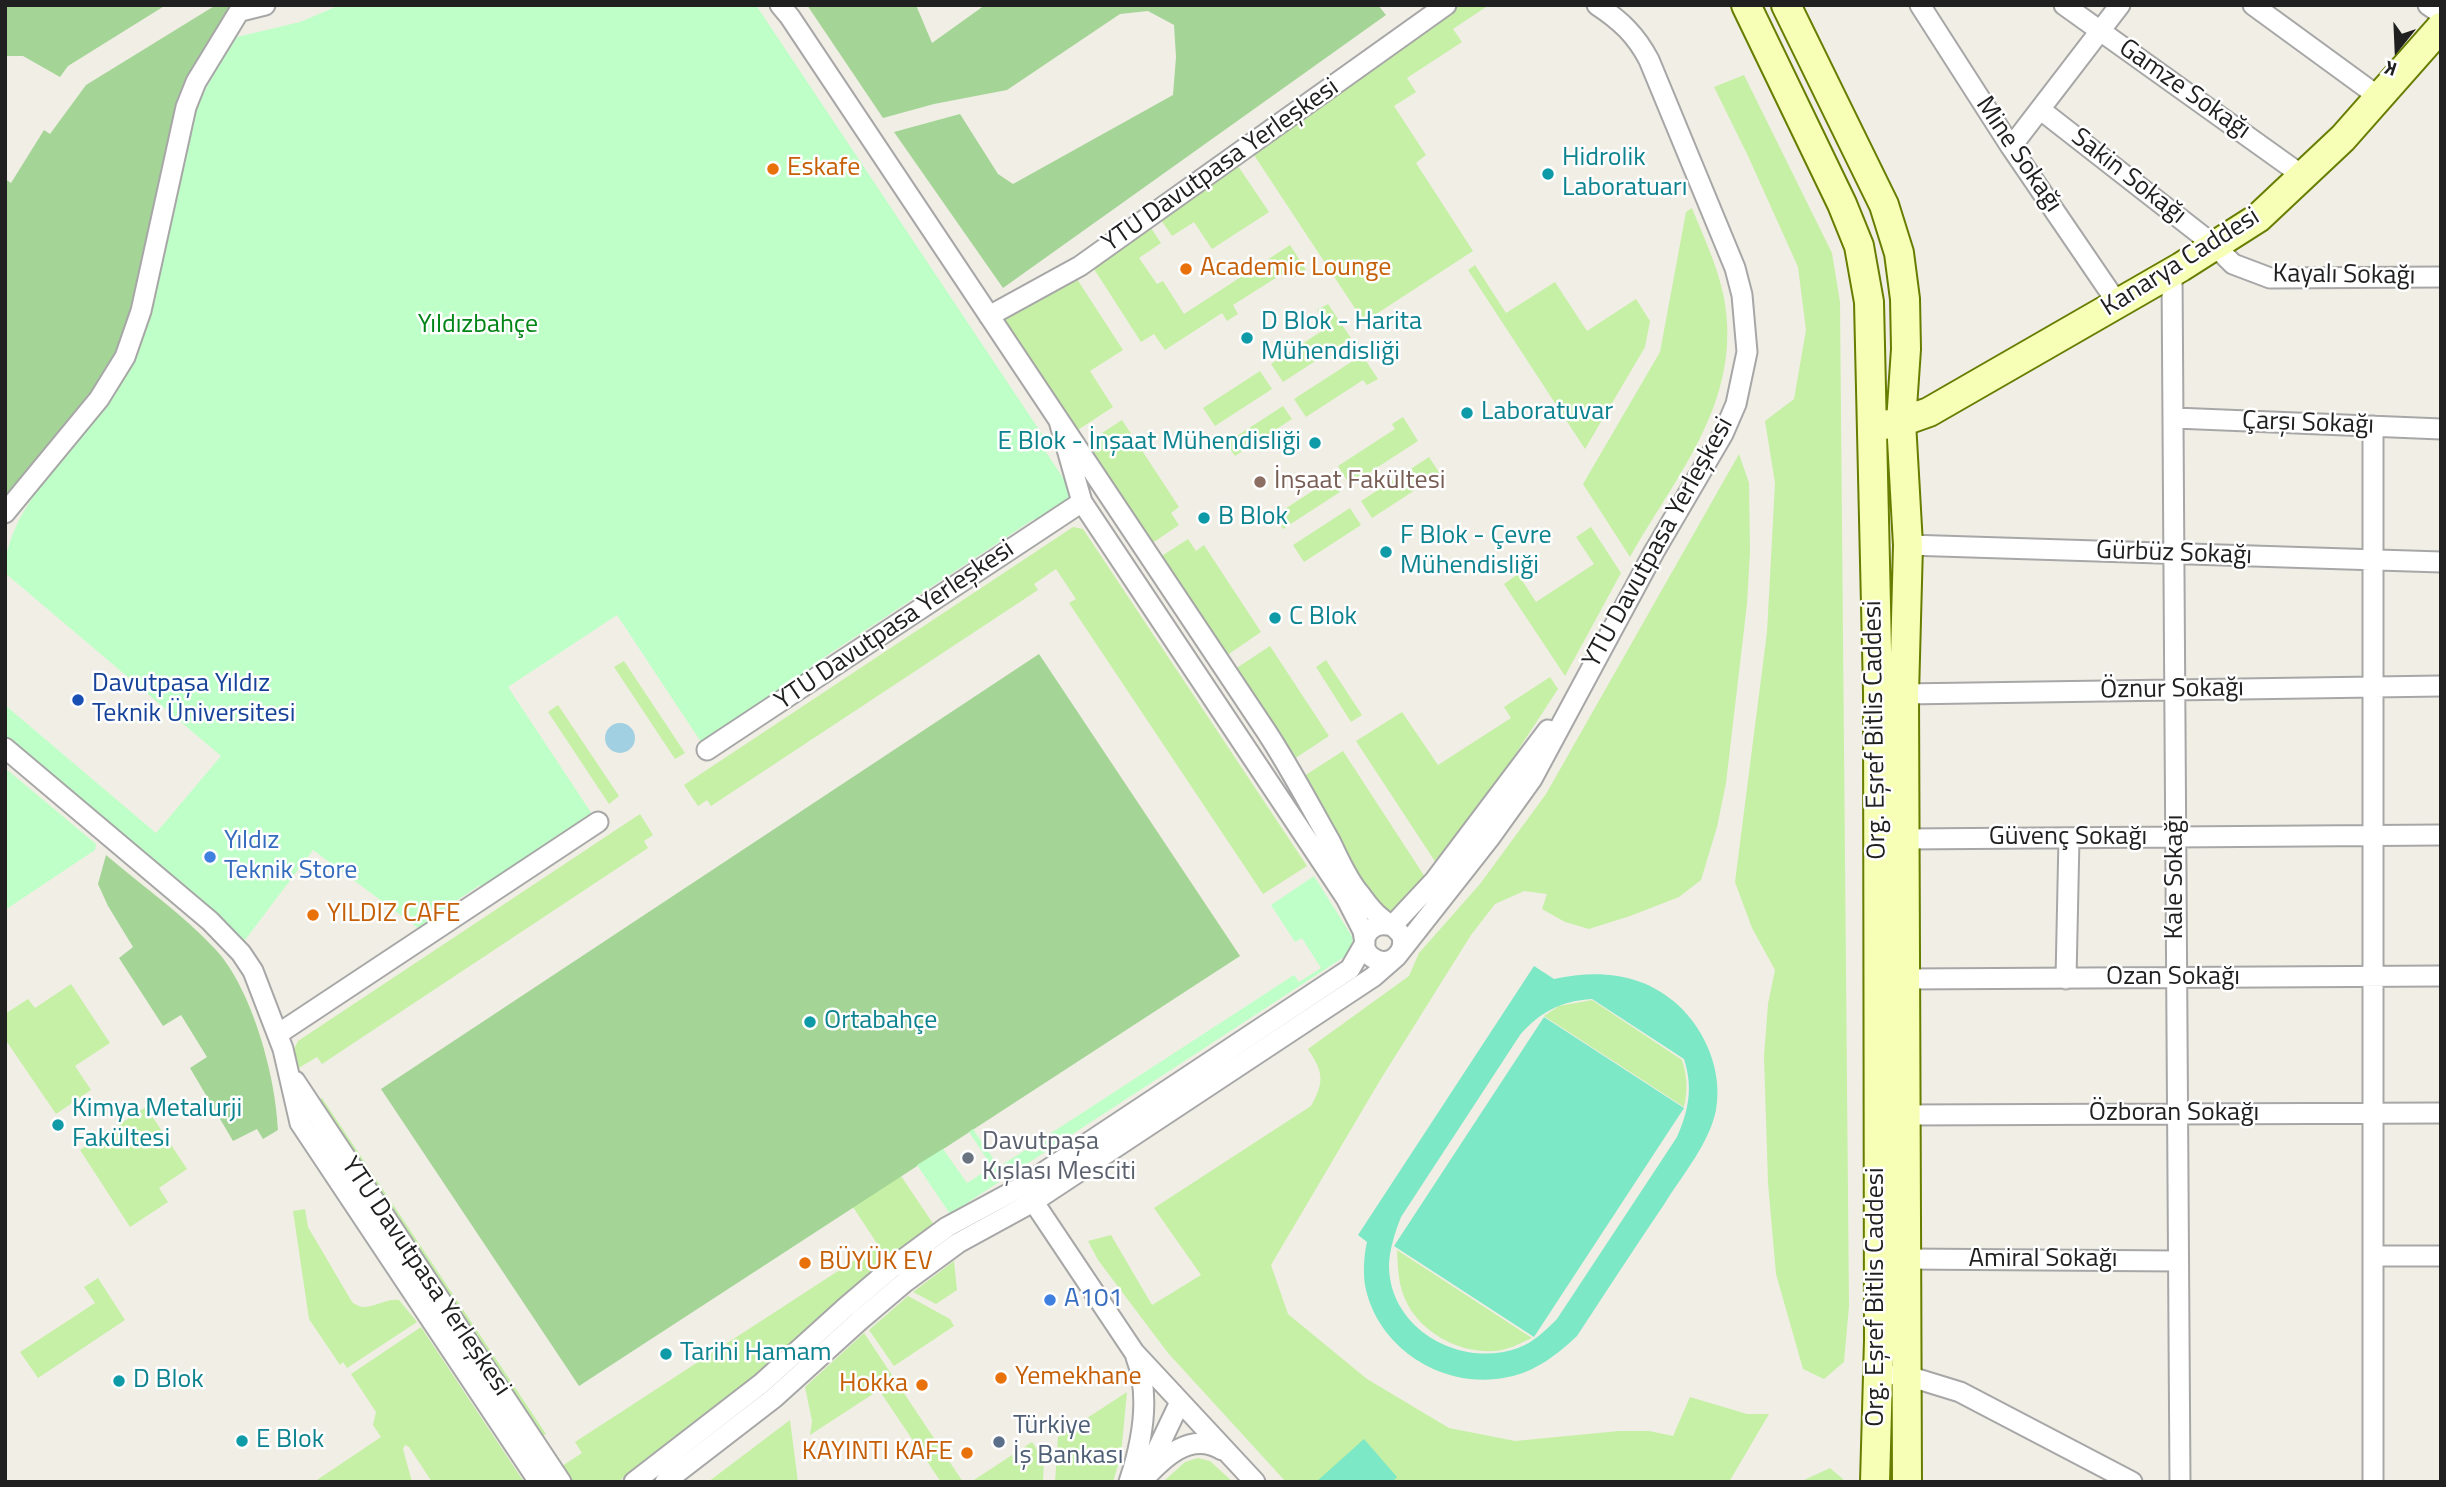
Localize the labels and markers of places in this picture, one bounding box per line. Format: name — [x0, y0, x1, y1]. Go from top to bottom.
place label: Hidrolik Laboratuarı — [1562, 143, 1688, 204]
place label: Eskafe — [787, 153, 860, 185]
marker: Eskafe — [765, 161, 781, 177]
marker: Hidrolik Laboratuarı — [1540, 166, 1556, 182]
place label: Academic Lounge — [1200, 253, 1391, 285]
marker: Academic Lounge — [1178, 261, 1194, 277]
place label: D Blok - Harita Mühendisliği — [1261, 307, 1422, 368]
marker: D Blok - Harita Mühendisliği — [1239, 330, 1255, 346]
place label: Laboratuvar — [1481, 397, 1613, 429]
marker: Laboratuvar — [1459, 405, 1475, 421]
place label: E Blok - İnşaat Mühendisliği — [998, 427, 1301, 459]
marker: E Blok - İnşaat Mühendisliği — [1307, 435, 1323, 451]
place label: İnşaat Fakültesi — [1274, 466, 1445, 498]
marker: İnşaat Fakültesi — [1252, 474, 1268, 490]
place label: B Blok — [1218, 502, 1288, 534]
marker: B Blok — [1196, 510, 1212, 526]
place label: F Blok - Çevre Mühendisliği — [1400, 521, 1552, 582]
marker: F Blok - Çevre Mühendisliği — [1378, 544, 1394, 560]
place label: C Blok — [1289, 602, 1357, 634]
marker: C Blok — [1267, 610, 1283, 626]
place label: Davutpaşa Yıldız Teknik Üniversitesi — [92, 669, 295, 730]
marker: Davutpaşa Yıldız Teknik Üniversitesi — [70, 692, 86, 708]
place label: Yıldız Teknik Store — [224, 826, 357, 888]
marker: Yıldız Teknik Store — [202, 849, 218, 865]
place label: YILDIZ CAFE — [327, 899, 460, 931]
marker: YILDIZ CAFE — [305, 907, 321, 923]
place label: Ortabahçe — [824, 1006, 937, 1038]
marker: Ortabahçe — [802, 1014, 818, 1030]
place label: Kimya Metalurji Fakültesi — [72, 1094, 242, 1156]
marker: Kimya Metalurji Fakültesi — [50, 1117, 66, 1133]
place label: Davutpaşa Kışlası Mesciti — [982, 1127, 1136, 1188]
marker: Davutpaşa Kışlası Mesciti — [960, 1150, 976, 1166]
place label: BÜYÜK EV — [819, 1247, 933, 1279]
marker: BÜYÜK EV — [797, 1255, 813, 1271]
place label: A101 — [1064, 1284, 1123, 1316]
marker: A101 — [1042, 1292, 1058, 1308]
place label: Tarihi Hamam — [680, 1338, 832, 1370]
marker: Tarihi Hamam — [658, 1346, 674, 1362]
place label: Yemekhane — [1015, 1362, 1142, 1394]
place label: D Blok — [133, 1365, 204, 1397]
place label: Hokka — [839, 1369, 908, 1401]
marker: Yemekhane — [993, 1370, 1009, 1386]
marker: D Blok — [111, 1373, 127, 1389]
marker: Hokka — [914, 1377, 930, 1393]
place label: Türkiye İş Bankası — [1013, 1411, 1123, 1472]
place label: E Blok — [256, 1425, 324, 1457]
marker: E Blok — [234, 1433, 250, 1449]
marker: Türkiye İş Bankası — [991, 1434, 1007, 1450]
place label: KAYINTI KAFE — [802, 1437, 953, 1469]
marker: KAYINTI KAFE — [959, 1445, 975, 1461]

